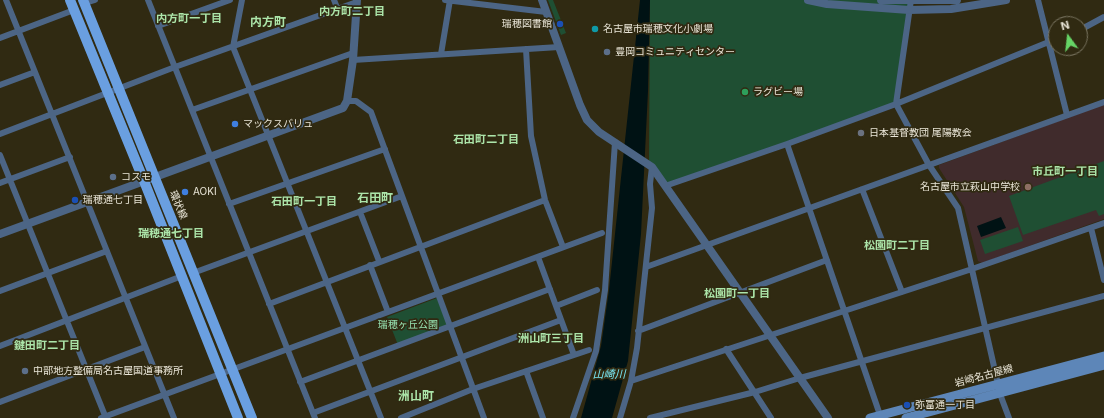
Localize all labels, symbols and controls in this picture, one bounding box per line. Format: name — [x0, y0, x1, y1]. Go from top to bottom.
district label: 内方町二丁目 — [319, 5, 385, 19]
district label: 内方町一丁目 — [156, 12, 222, 26]
district label: 内方町 — [250, 15, 286, 29]
north arrow — [1048, 16, 1088, 56]
place label: 瑞穂図書館 — [502, 18, 552, 30]
text: N — [1059, 18, 1071, 33]
marker: 瑞穂図書館 — [555, 19, 565, 29]
place label: 名古屋市瑞穂文化小劇場 — [603, 23, 713, 35]
marker: 名古屋市瑞穂文化小劇場 — [590, 24, 600, 34]
place label: 豊岡コミュニティセンター — [615, 46, 735, 58]
marker: 豊岡コミュニティセンター — [602, 47, 612, 57]
place label: ラグビー場 — [753, 86, 803, 98]
marker: ラグビー場 — [740, 87, 750, 97]
place label: マックスバリュ — [243, 118, 313, 130]
marker: マックスバリュ — [230, 119, 240, 129]
place label: 日本基督教団 尾陽教会 — [869, 127, 972, 139]
marker: 日本基督教団 尾陽教会 — [856, 128, 866, 138]
district label: 石田町二丁目 — [453, 133, 519, 147]
district label: 市丘町一丁目 — [1032, 165, 1098, 179]
place label: コスモ — [121, 171, 151, 183]
marker: コスモ — [108, 172, 118, 182]
place label: 名古屋市立萩山中学校 — [920, 181, 1020, 193]
marker: 名古屋市立萩山中学校 — [1023, 182, 1033, 192]
place label: AOKI — [193, 186, 217, 198]
marker: AOKI — [180, 187, 190, 197]
street label: 環状線 — [167, 189, 189, 221]
district label: 石田町 — [357, 191, 393, 205]
place label: 瑞穂通七丁目 — [83, 194, 143, 206]
marker: 瑞穂通七丁目 — [70, 195, 80, 205]
district label: 石田町一丁目 — [271, 195, 337, 209]
district label: 瑞穂通七丁目 — [138, 227, 204, 241]
district label: 松園町二丁目 — [864, 239, 930, 253]
district label: 松園町一丁目 — [704, 287, 770, 301]
park label: 瑞穂ヶ丘公園 — [378, 319, 438, 331]
district label: 洲山町三丁目 — [518, 332, 584, 346]
district label: 鍵田町二丁目 — [14, 339, 80, 353]
street label: 岩崎名古屋線 — [953, 362, 1015, 390]
place label: 中部地方整備局名古屋国道事務所 — [33, 365, 183, 377]
marker: 中部地方整備局名古屋国道事務所 — [20, 366, 30, 376]
water label: 山崎川 — [593, 368, 625, 382]
district label: 洲山町 — [398, 389, 434, 403]
place label: 弥富通一丁目 — [915, 399, 975, 411]
marker: 弥富通一丁目 — [902, 400, 912, 410]

